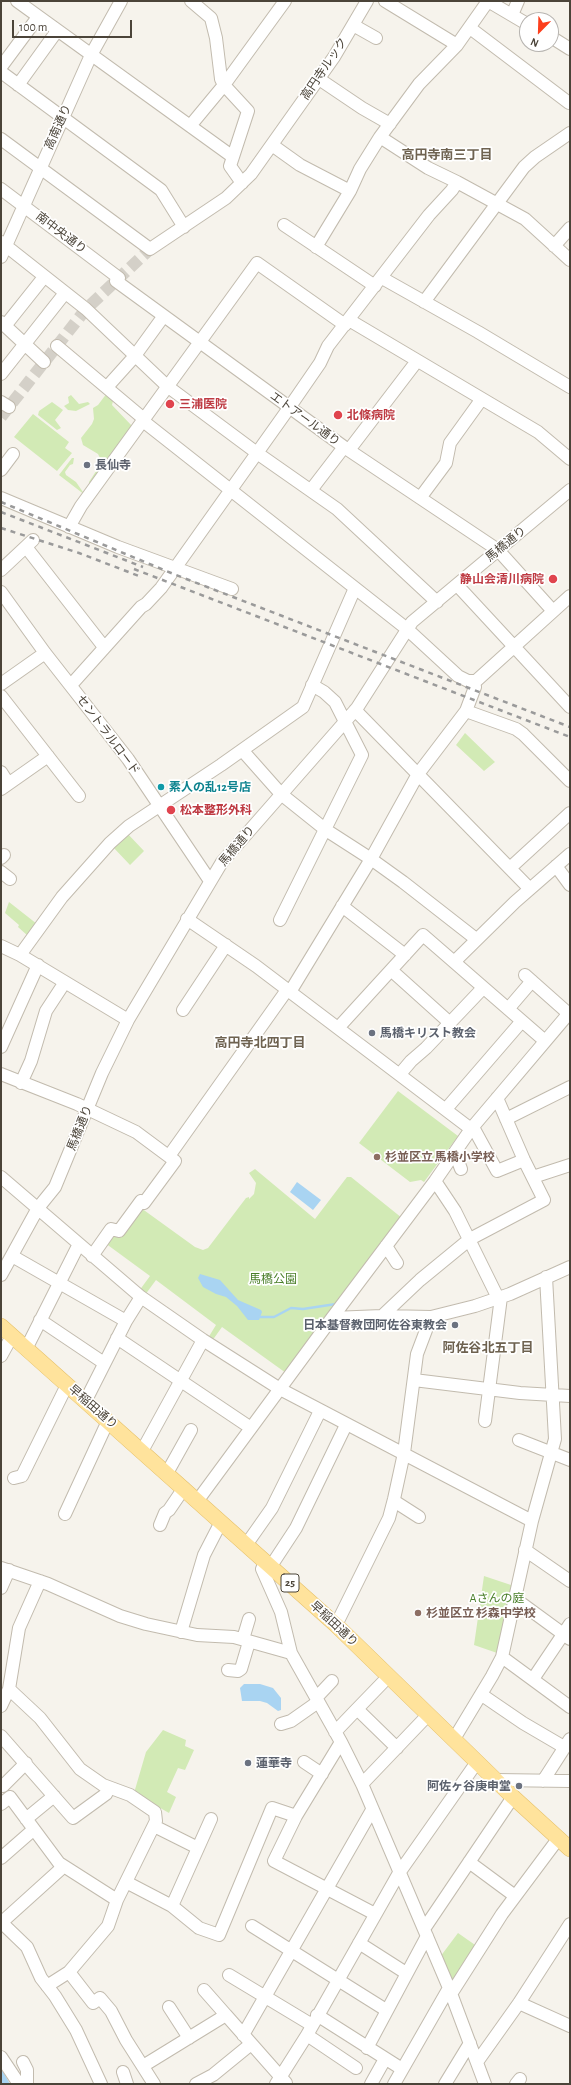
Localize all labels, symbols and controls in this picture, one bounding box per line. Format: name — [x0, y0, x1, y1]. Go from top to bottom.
scale bar — [14, 12, 134, 38]
north arrow — [519, 12, 559, 52]
text: 100 m — [19, 21, 47, 33]
street label: 高円寺ルック — [298, 35, 350, 103]
text: N — [529, 36, 540, 49]
street label: 高南通り — [42, 102, 74, 152]
district label: 高円寺南三丁目 — [402, 147, 492, 163]
street label: 南中央通り — [33, 209, 89, 257]
street label: エトアール通り — [267, 389, 343, 449]
place label: 三浦医院 — [179, 397, 227, 411]
marker: 三浦医院 — [164, 398, 176, 410]
place label: 北條病院 — [347, 408, 395, 422]
marker: 北條病院 — [332, 409, 344, 421]
place label: 長仙寺 — [95, 458, 131, 472]
marker: 長仙寺 — [82, 460, 92, 470]
street label: 馬橋通り — [483, 523, 529, 565]
place label: 静山会清川病院 — [460, 572, 544, 586]
marker: 静山会清川病院 — [547, 573, 559, 585]
street label: セントラルロード — [73, 692, 143, 778]
place label: 素人の乱12号店 — [169, 780, 251, 794]
marker: 素人の乱12号店 — [156, 782, 166, 792]
place label: 松本整形外科 — [180, 803, 252, 817]
marker: 松本整形外科 — [165, 804, 177, 816]
street label: 馬橋通り — [216, 823, 258, 869]
place label: 馬橋キリスト教会 — [380, 1026, 476, 1040]
marker: 馬橋キリスト教会 — [367, 1028, 377, 1038]
district label: 高円寺北四丁目 — [215, 1035, 305, 1051]
street label: 馬橋通り — [64, 1103, 96, 1153]
place label: 杉並区立 馬橋小学校 — [385, 1150, 495, 1164]
marker: 杉並区立 馬橋小学校 — [372, 1152, 382, 1162]
park label: 馬橋公園 — [249, 1272, 297, 1286]
place label: 日本基督教団阿佐谷東教会 — [303, 1318, 447, 1332]
marker: 日本基督教団阿佐谷東教会 — [450, 1320, 460, 1330]
district label: 阿佐谷北五丁目 — [443, 1340, 533, 1356]
street label: 早稲田通り — [66, 1382, 120, 1432]
road number: 25 — [281, 1574, 299, 1592]
park label: Aさんの庭 — [470, 1591, 524, 1605]
street label: 早稲田通り — [307, 1598, 361, 1650]
place label: 杉並区立 杉森中学校 — [426, 1606, 536, 1620]
marker: 杉並区立 杉森中学校 — [413, 1608, 423, 1618]
place label: 蓮華寺 — [256, 1756, 292, 1770]
marker: 蓮華寺 — [243, 1758, 253, 1768]
place label: 阿佐ヶ谷庚申堂 — [427, 1779, 511, 1793]
marker: 阿佐ヶ谷庚申堂 — [514, 1781, 524, 1791]

